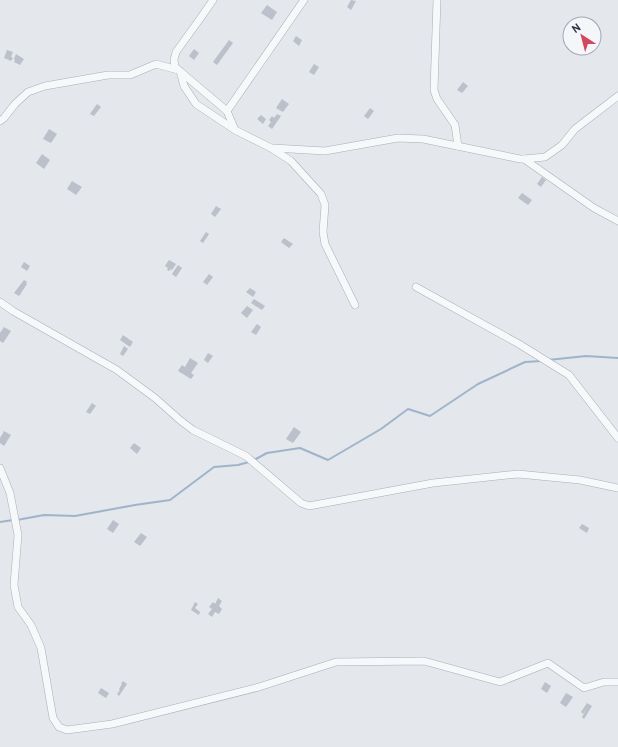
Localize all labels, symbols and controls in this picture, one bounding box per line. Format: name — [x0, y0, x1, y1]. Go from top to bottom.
north arrow — [562, 16, 602, 56]
text: N — [569, 21, 584, 37]

